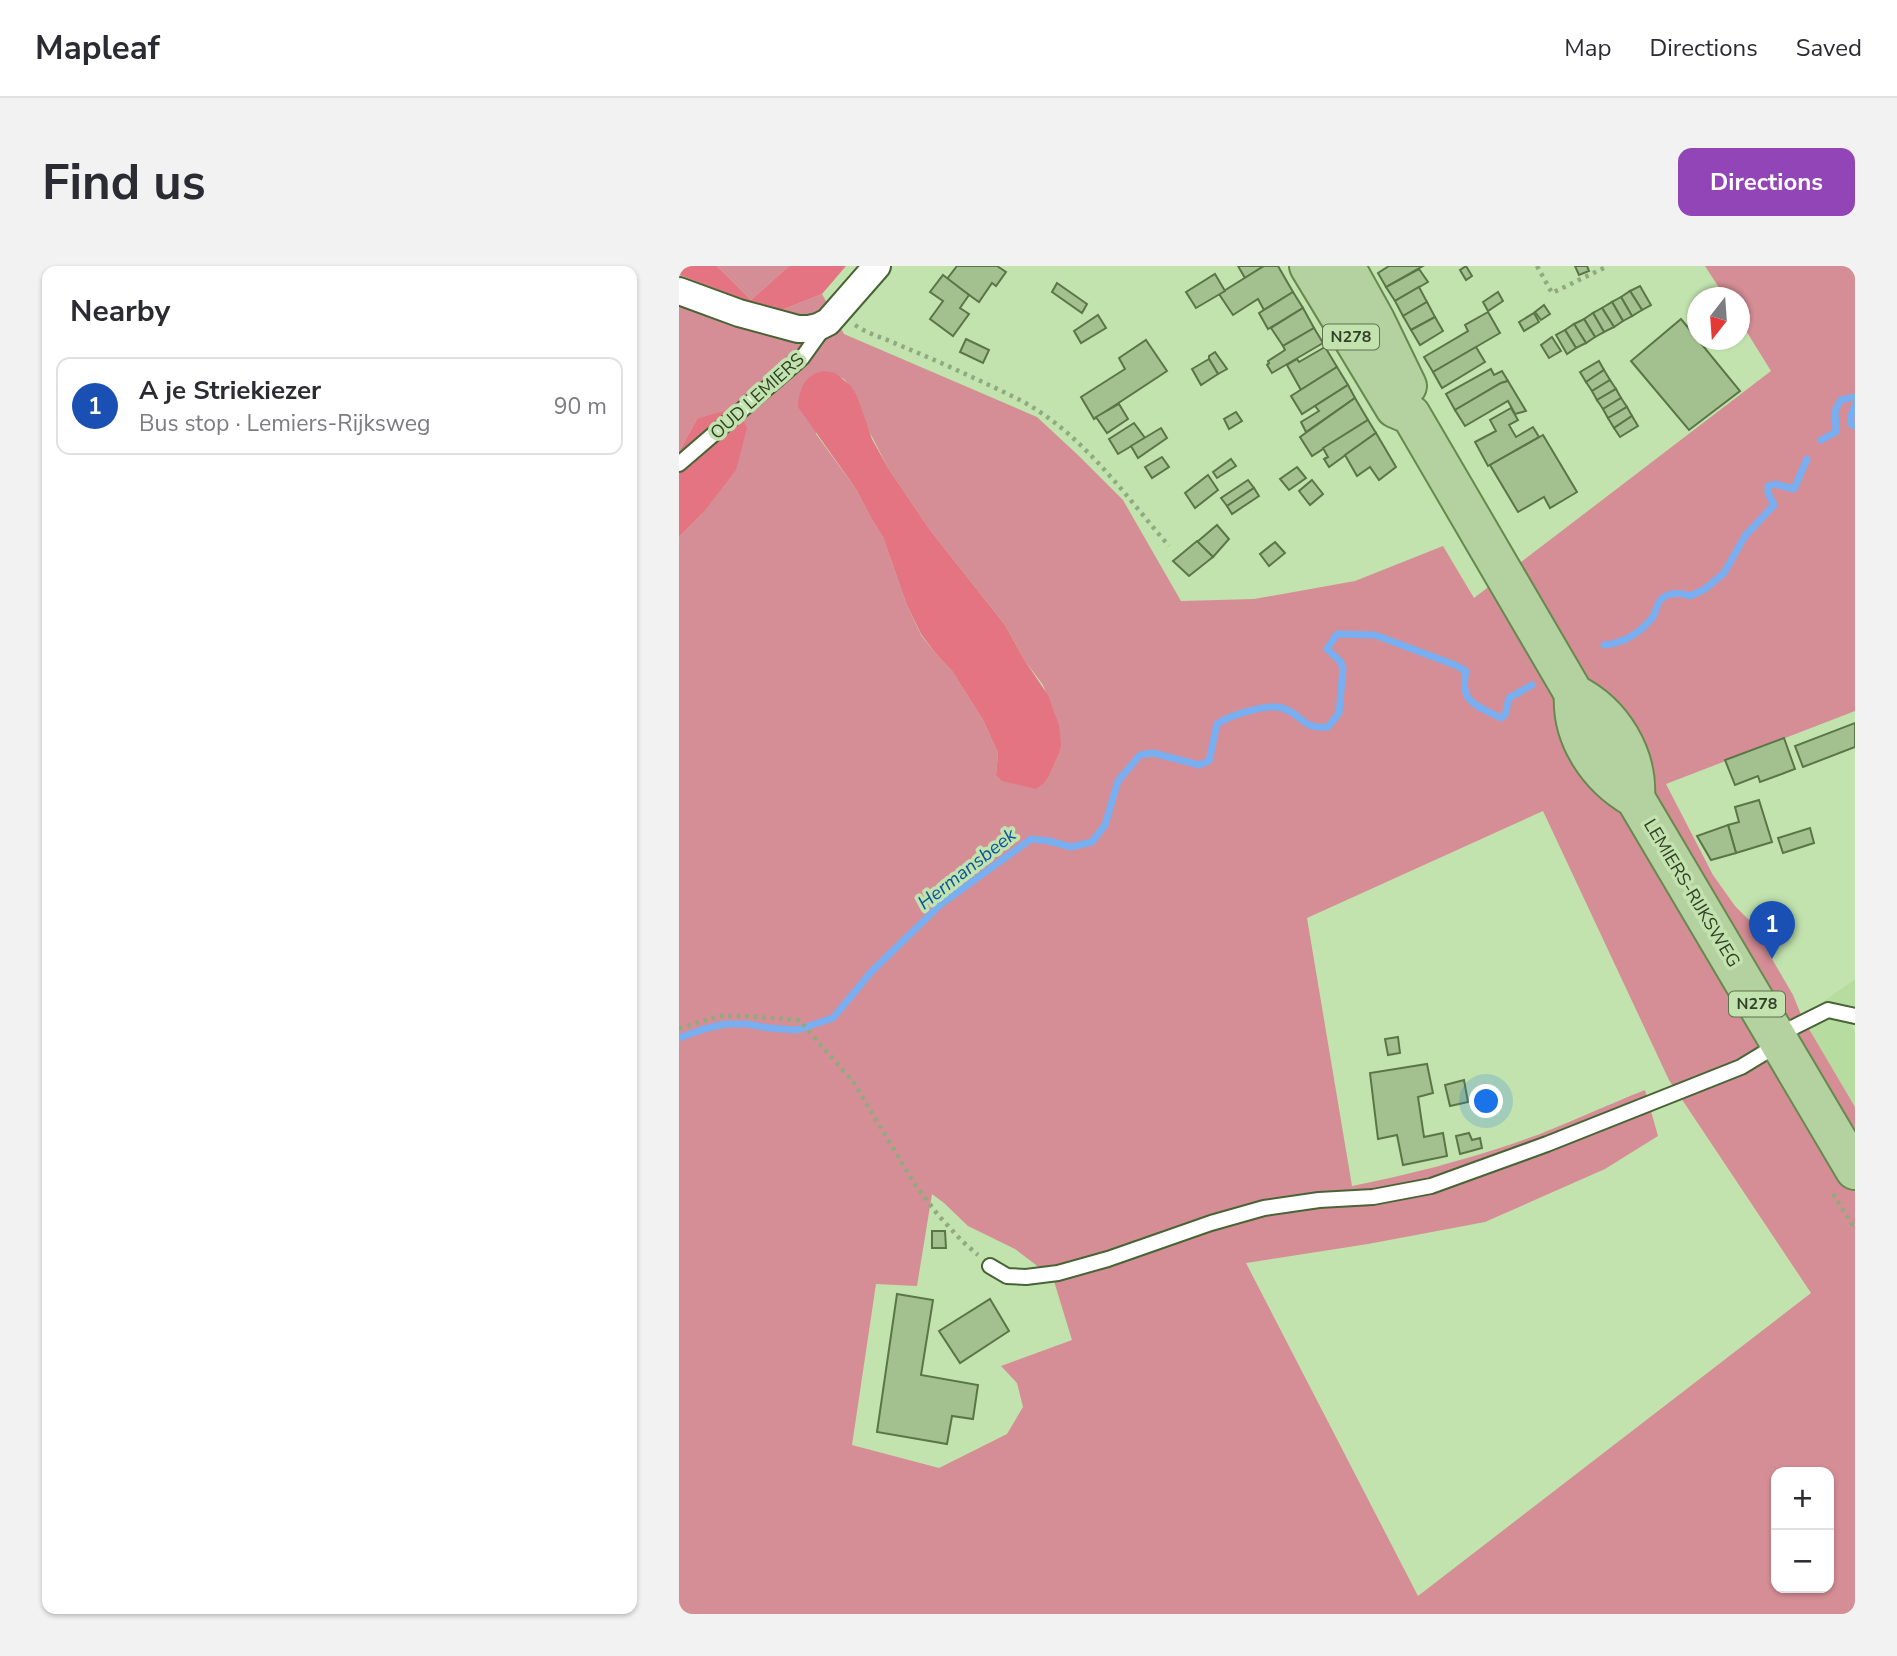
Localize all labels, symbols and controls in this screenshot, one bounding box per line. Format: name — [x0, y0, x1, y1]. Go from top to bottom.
text: Mapleaf — [35, 26, 160, 71]
text: Map — [1564, 32, 1611, 64]
text: Directions — [1649, 32, 1758, 64]
text: Saved — [1796, 32, 1862, 64]
button: Directions — [1678, 148, 1855, 216]
text: Find us — [42, 149, 206, 216]
north arrow — [1687, 287, 1750, 350]
text: Nearby — [70, 291, 170, 332]
road number: N278 — [1323, 324, 1379, 349]
street label: OUD LEMIERS — [705, 347, 809, 445]
text: A je Striekiezer — [139, 373, 321, 408]
text: 1 — [88, 391, 102, 422]
text: 90 m — [554, 391, 607, 422]
text: Bus stop · Lemiers-Rijksweg — [139, 408, 431, 439]
street label: LEMIERS-RIJKSWEG — [1638, 814, 1746, 972]
water label: Hermansbeek — [912, 822, 1022, 916]
pin: 1 — [1749, 901, 1795, 959]
road number: N278 — [1729, 992, 1785, 1016]
your location — [1469, 1084, 1503, 1118]
map controls — [1771, 1467, 1834, 1593]
button: + — [1771, 1467, 1834, 1530]
button: − — [1771, 1530, 1834, 1593]

